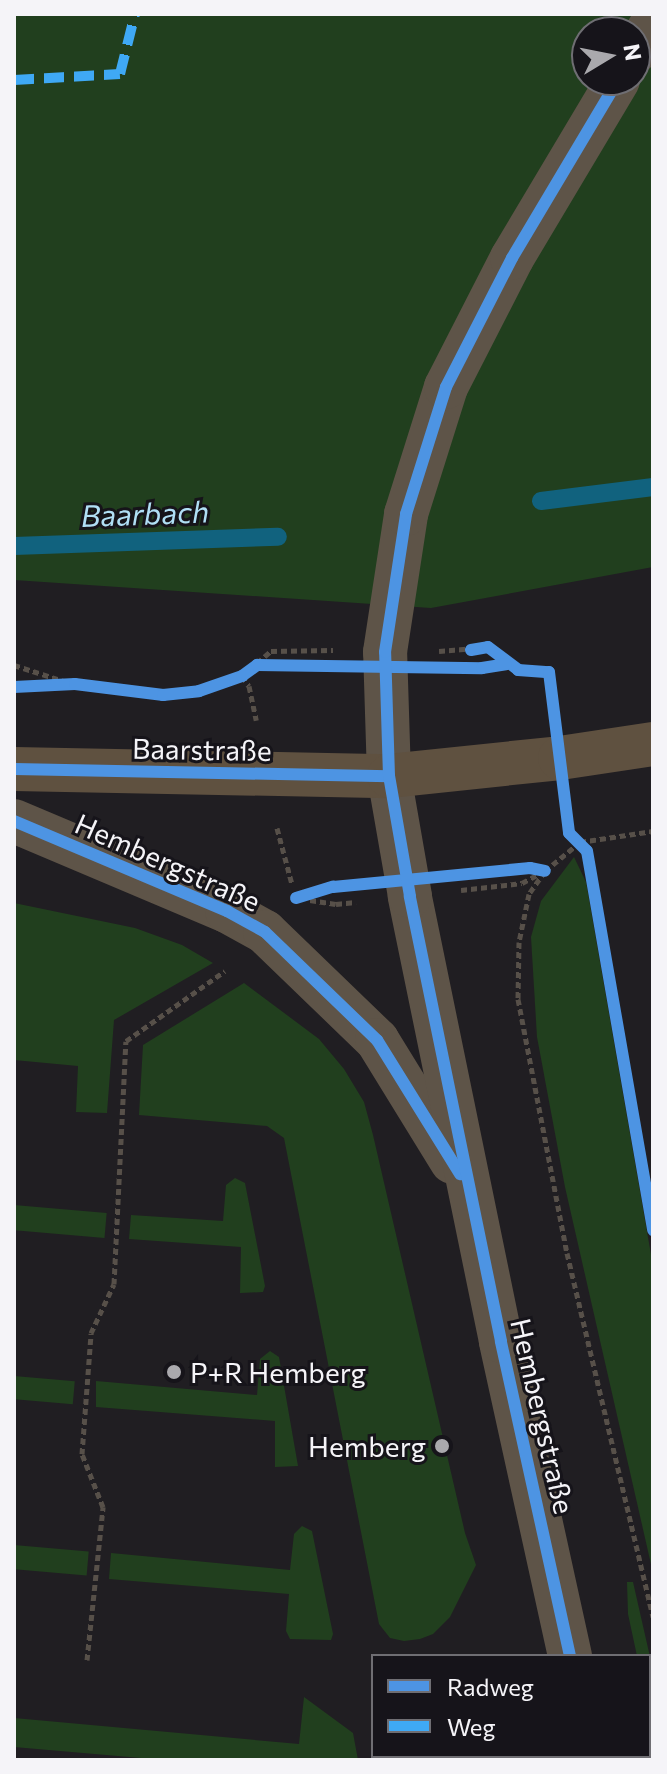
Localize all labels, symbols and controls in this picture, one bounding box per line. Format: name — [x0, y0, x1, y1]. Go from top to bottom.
north arrow — [571, 16, 651, 96]
text: N — [618, 42, 648, 63]
water label: Baarbach — [80, 493, 210, 533]
street label: Baarstraße — [132, 731, 272, 767]
street label: Hembergstraße — [70, 806, 266, 918]
street label: Hembergstraße — [504, 1315, 582, 1517]
place label: P+R Hemberg — [190, 1355, 366, 1389]
marker: P+R Hemberg — [165, 1363, 183, 1381]
place label: Hemberg — [308, 1429, 426, 1463]
marker: Hemberg — [433, 1437, 451, 1455]
legend — [371, 1654, 651, 1758]
text: Radweg — [447, 1672, 534, 1701]
text: Weg — [447, 1712, 495, 1741]

